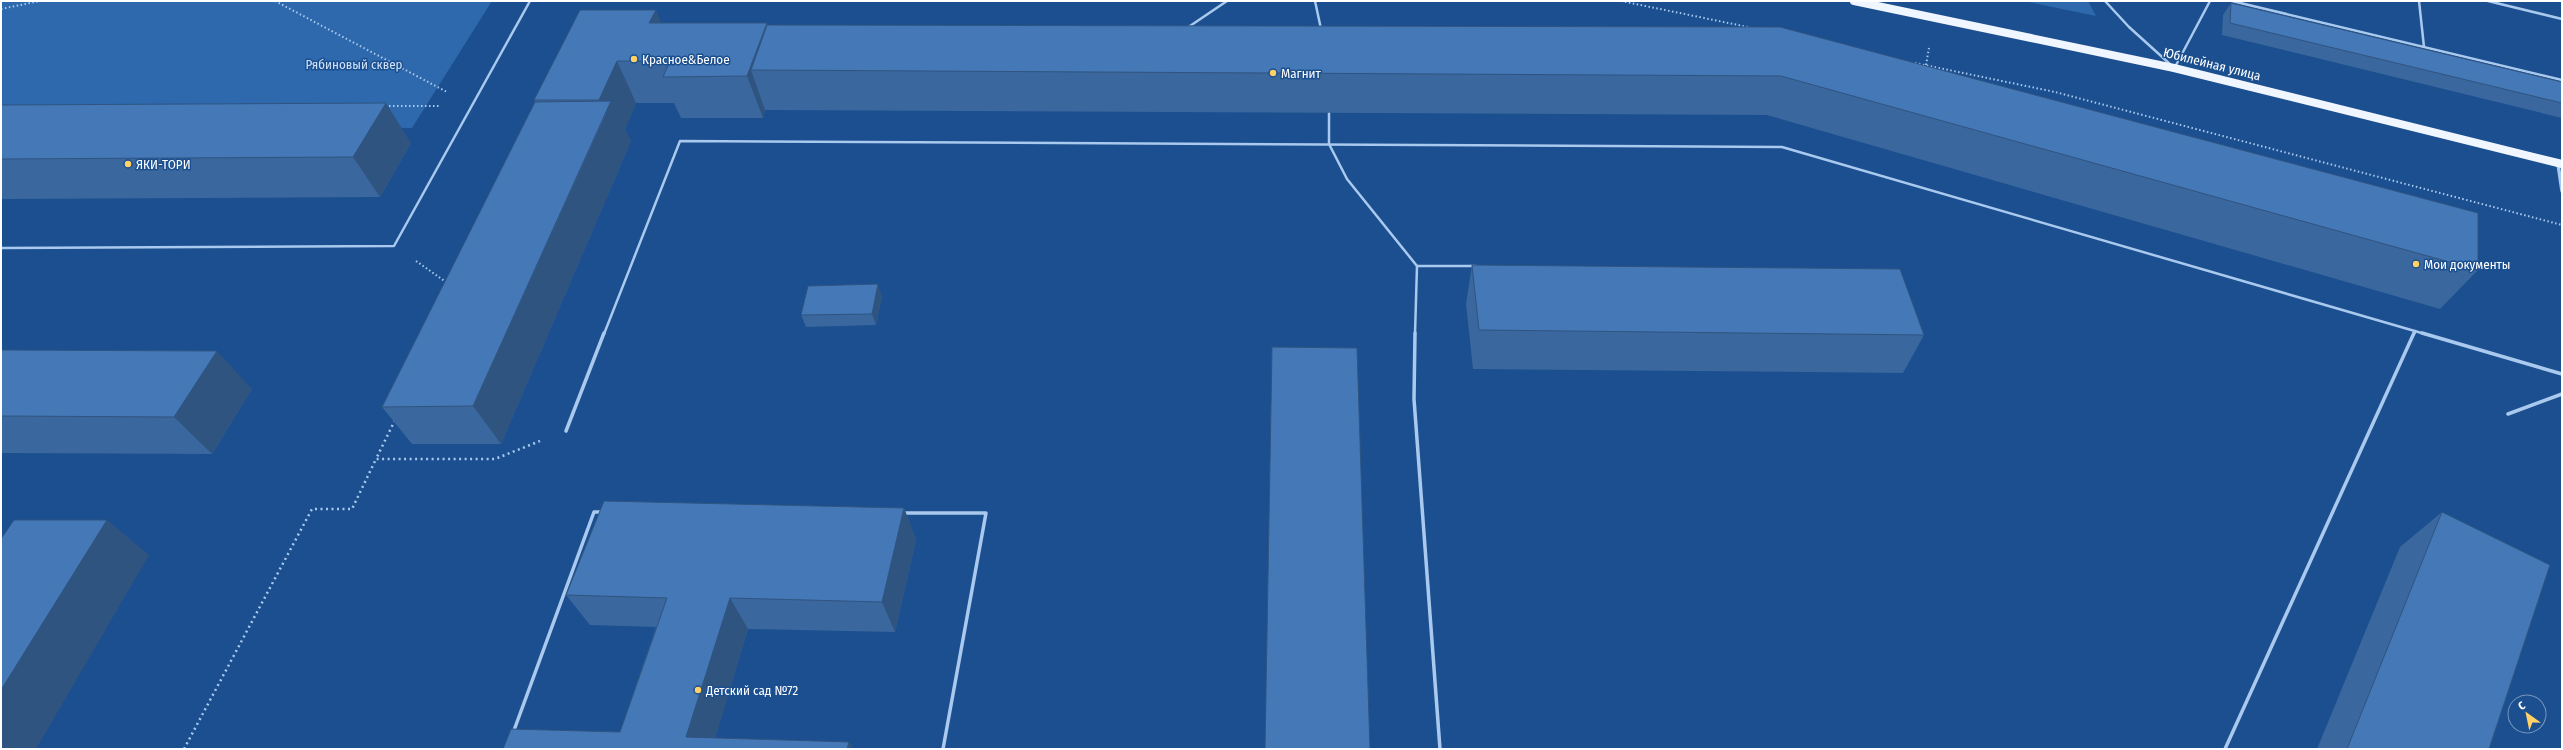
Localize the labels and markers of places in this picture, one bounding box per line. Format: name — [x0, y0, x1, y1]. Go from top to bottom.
place label: Красное&Белое — [642, 52, 730, 67]
marker: Красное&Белое — [629, 54, 639, 64]
place label: Магнит — [1281, 66, 1322, 81]
marker: Магнит — [1268, 68, 1278, 78]
place label: ЯКИ-ТОРИ — [136, 157, 191, 172]
marker: ЯКИ-ТОРИ — [123, 159, 133, 169]
place label: Мои документы — [2424, 257, 2511, 272]
marker: Мои документы — [2411, 259, 2421, 269]
place label: Детский сад №72 — [705, 683, 798, 698]
marker: Детский сад №72 — [693, 685, 703, 695]

